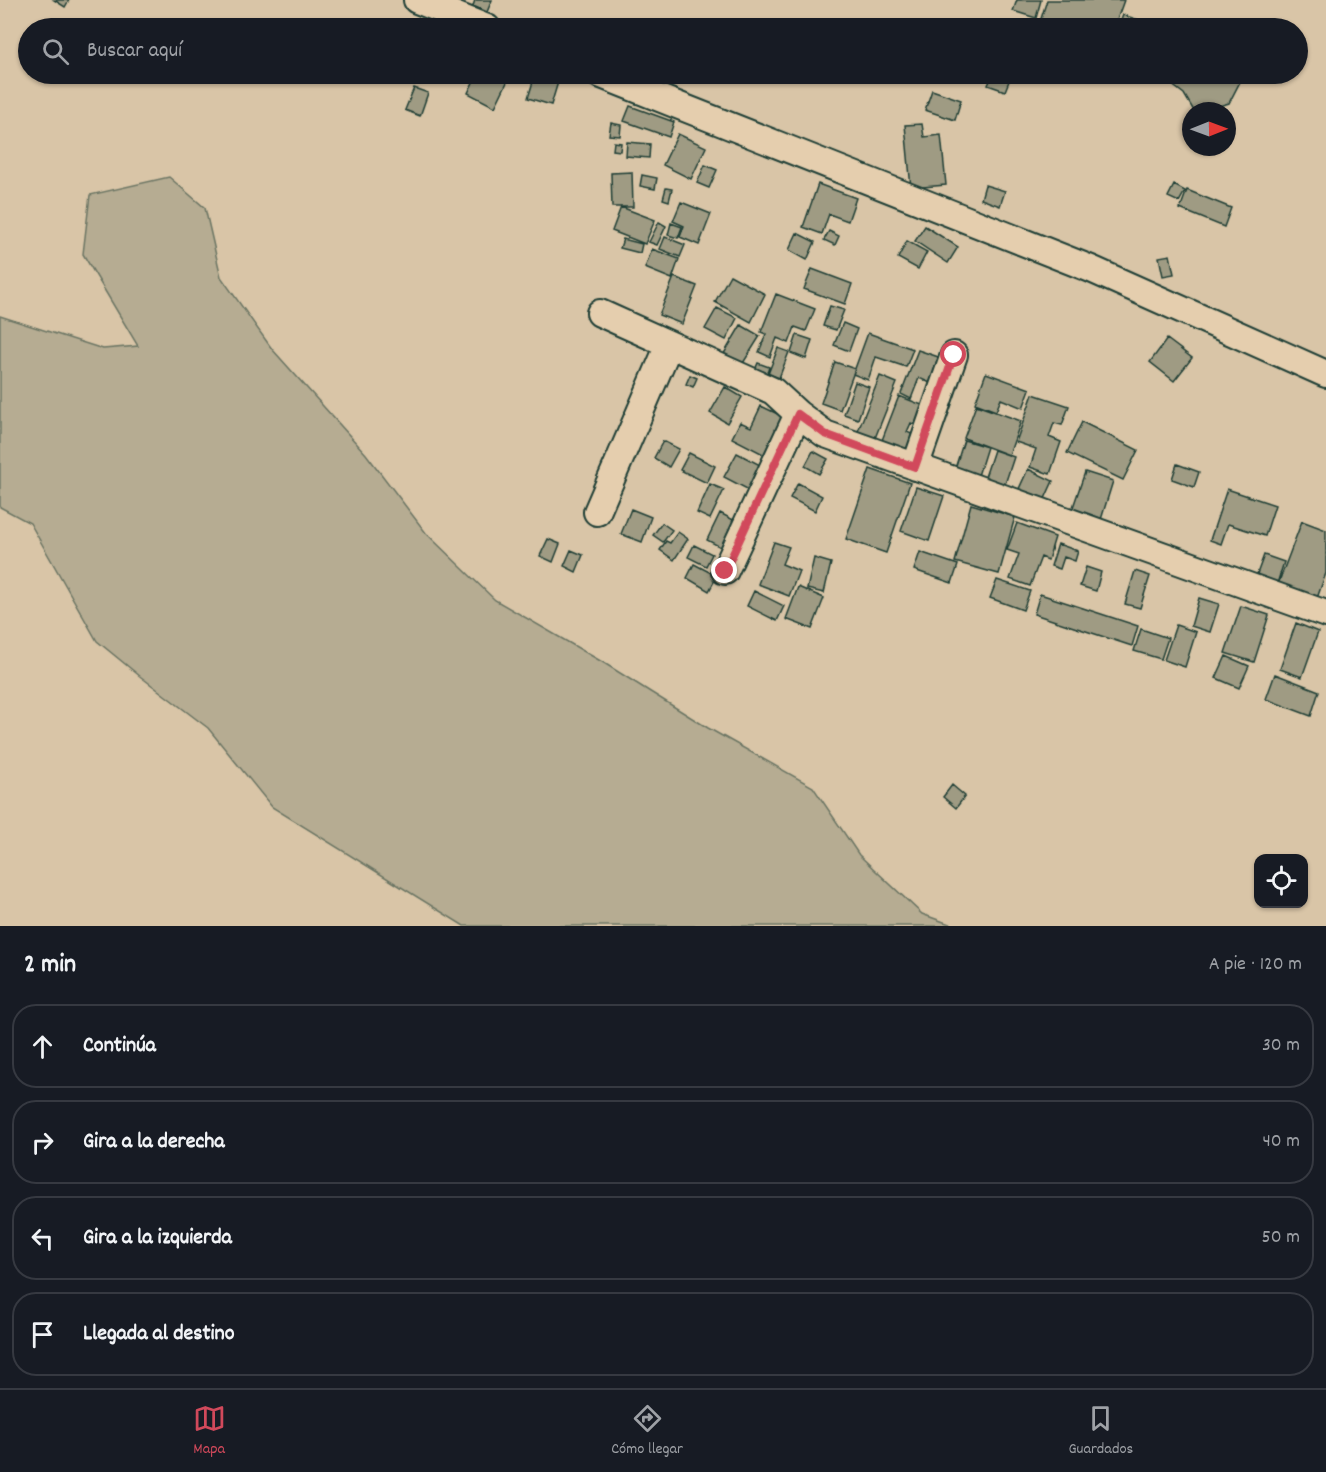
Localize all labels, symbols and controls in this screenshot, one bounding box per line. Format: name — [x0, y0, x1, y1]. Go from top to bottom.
search box — [18, 18, 1308, 84]
icon: search — [39, 35, 72, 68]
text: Buscar aquí — [87, 36, 182, 67]
north arrow — [1182, 102, 1236, 156]
route start — [940, 341, 966, 367]
route end — [711, 557, 737, 583]
map controls — [1254, 854, 1308, 908]
button: locate — [1254, 854, 1308, 908]
text: 2 min — [24, 947, 76, 984]
text: A pie · 120 m — [1209, 951, 1302, 979]
icon: ahead — [26, 1030, 59, 1063]
text: Continúa — [83, 1031, 156, 1062]
text: 30 m — [1262, 1032, 1300, 1060]
icon: right — [26, 1126, 59, 1159]
text: Gira a la derecha — [83, 1127, 225, 1158]
text: 40 m — [1262, 1128, 1300, 1156]
icon: left — [26, 1222, 59, 1255]
text: Gira a la izquierda — [83, 1223, 232, 1254]
text: 50 m — [1262, 1224, 1300, 1252]
icon: arrive — [26, 1318, 59, 1351]
text: Llegada al destino — [83, 1319, 235, 1350]
tab: Mapa — [193, 1402, 226, 1461]
tab: Cómo llegar — [611, 1402, 683, 1461]
tab: Guardados — [1068, 1402, 1133, 1461]

